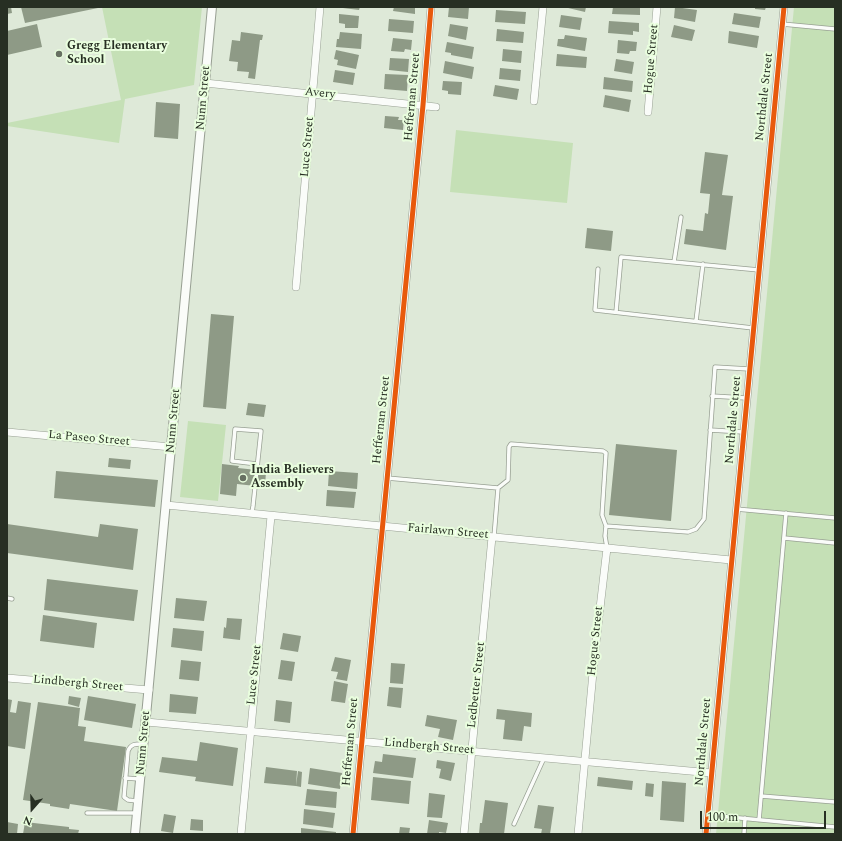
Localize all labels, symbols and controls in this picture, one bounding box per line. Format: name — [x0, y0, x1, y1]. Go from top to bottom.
street label: Hogue Street — [642, 24, 662, 94]
place label: Gregg Elementary School — [67, 40, 167, 68]
marker: Gregg Elementary School — [54, 49, 64, 59]
street label: Heffernan Street — [402, 52, 424, 142]
street label: Northdale Street — [753, 52, 777, 142]
street label: Nunn Street — [194, 65, 214, 131]
street label: Avery — [304, 85, 336, 103]
street label: Luce Street — [298, 116, 318, 178]
street label: Heffernan Street — [370, 375, 394, 465]
street label: Northdale Street — [723, 375, 745, 465]
street label: Nunn Street — [164, 388, 184, 454]
street label: La Paseo Street — [48, 428, 130, 450]
place label: India Believers Assembly — [251, 464, 334, 492]
marker: India Believers Assembly — [238, 473, 248, 483]
street label: Fairlawn Street — [407, 521, 489, 543]
street label: Hogue Street — [585, 606, 607, 676]
street label: Ledbetter Street — [465, 641, 489, 729]
street label: Luce Street — [245, 644, 265, 706]
street label: Lindbergh Street — [32, 673, 124, 695]
street label: Heffernan Street — [340, 697, 362, 787]
street label: Northdale Street — [693, 697, 715, 787]
street label: Nunn Street — [134, 710, 154, 776]
street label: Lindbergh Street — [383, 736, 475, 758]
north arrow — [12, 789, 52, 829]
scale bar — [702, 803, 828, 829]
text: 100 m — [707, 808, 738, 827]
text: N — [21, 811, 35, 830]

